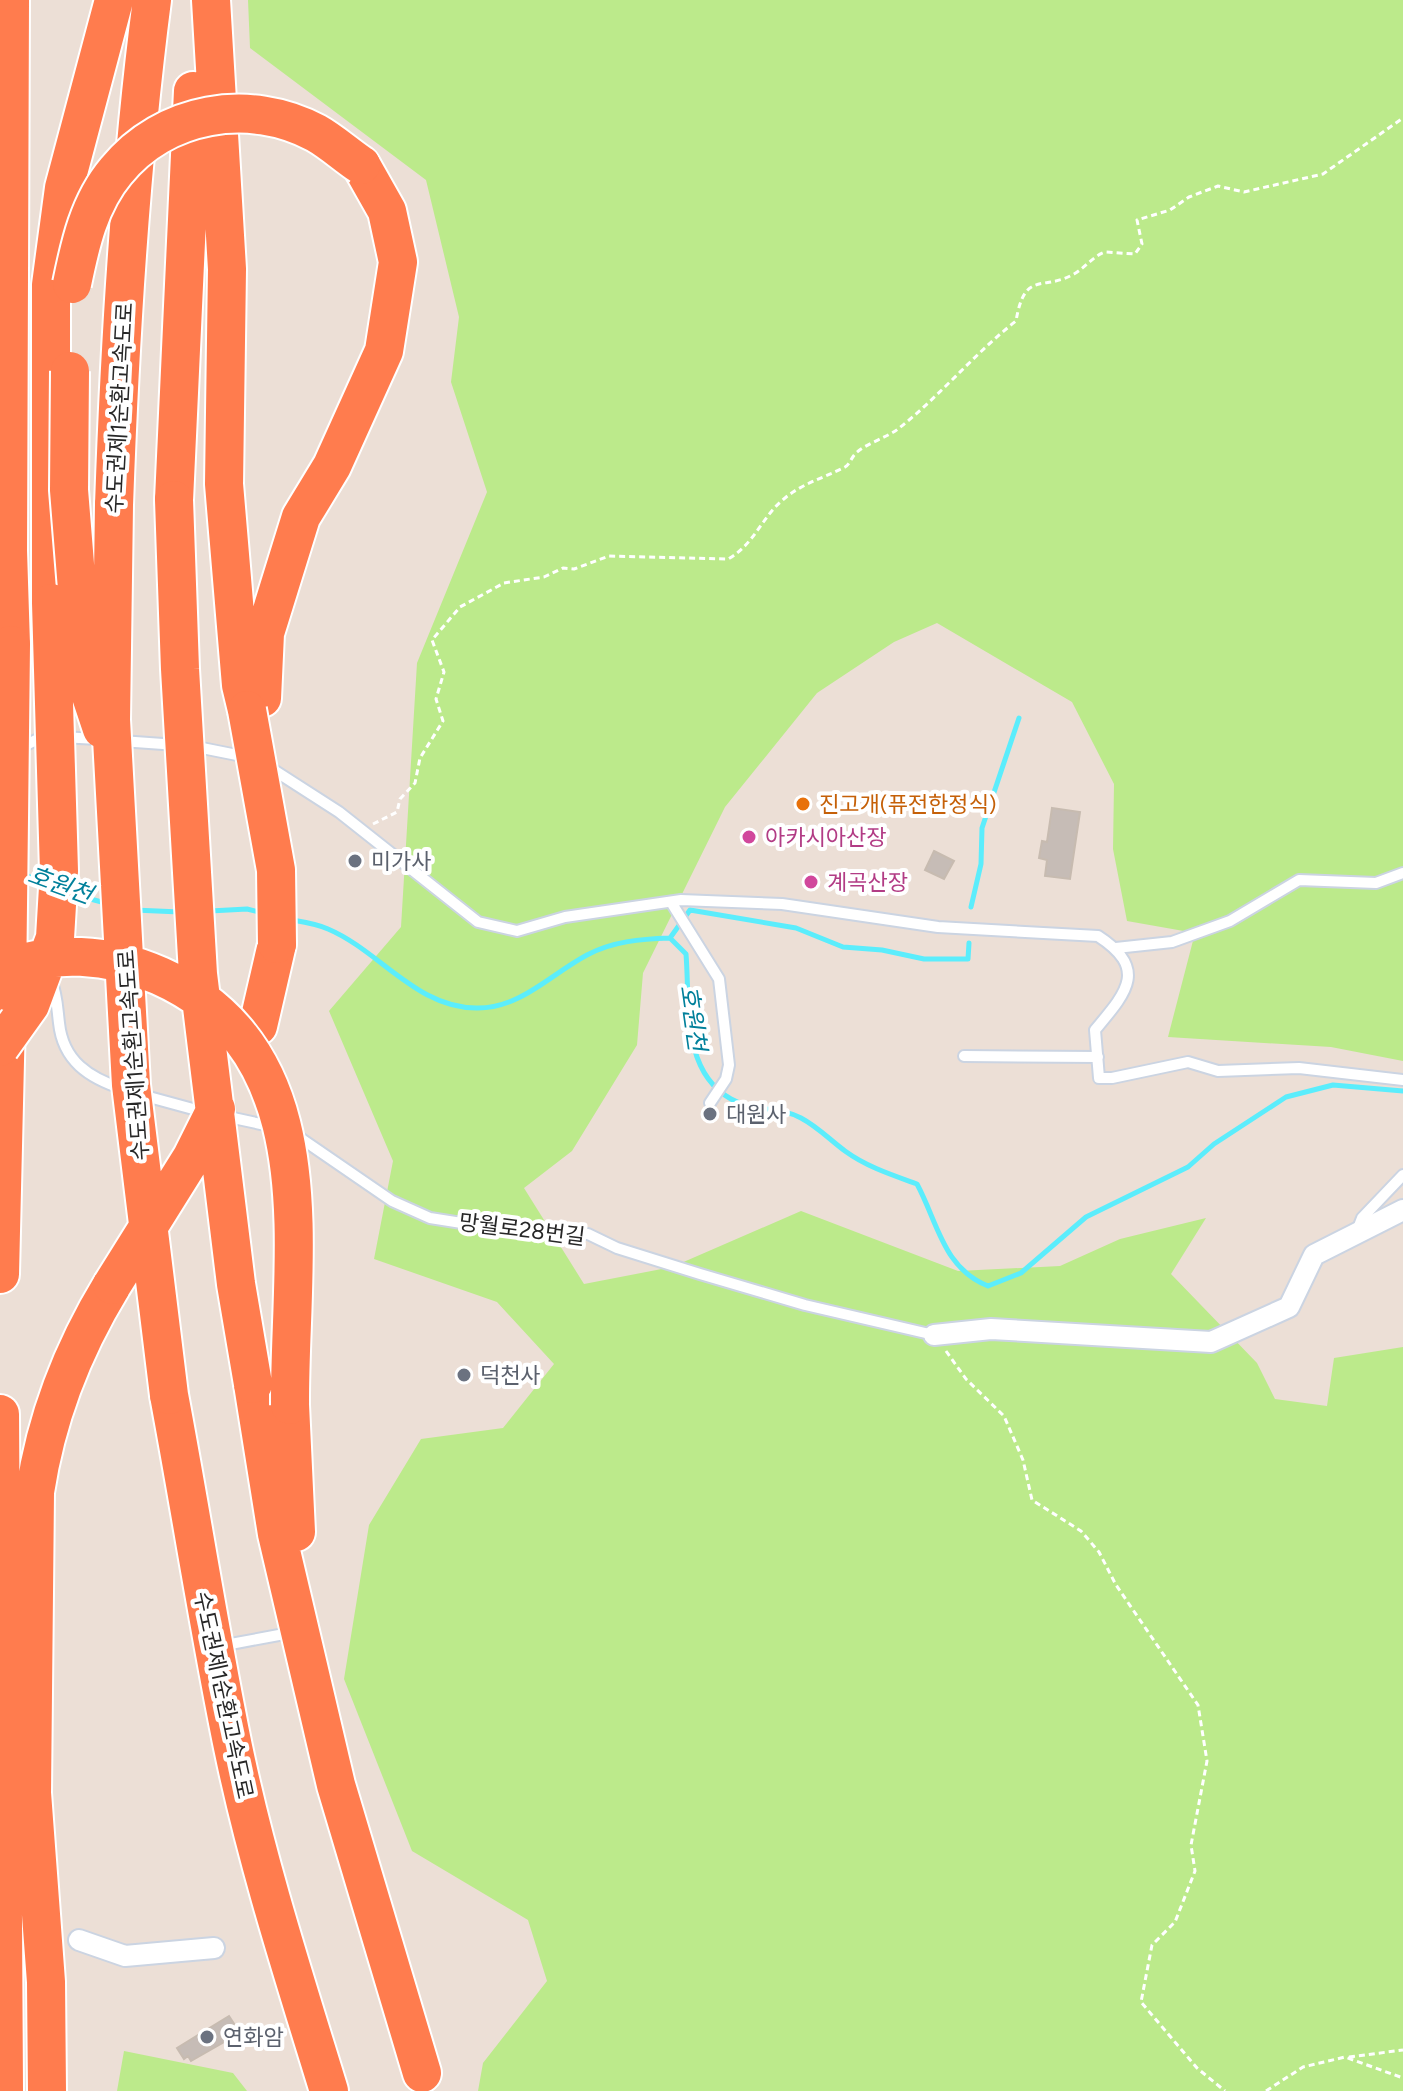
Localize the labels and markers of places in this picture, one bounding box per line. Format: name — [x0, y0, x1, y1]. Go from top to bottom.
place label: 진고개(퓨전한정식) — [819, 791, 996, 818]
marker: 진고개(퓨전한정식) — [794, 795, 812, 813]
place label: 아카시아산장 — [765, 824, 886, 851]
marker: 아카시아산장 — [740, 828, 758, 846]
place label: 미가사 — [371, 848, 432, 875]
marker: 미가사 — [346, 852, 364, 870]
place label: 계곡산장 — [827, 869, 908, 896]
marker: 계곡산장 — [802, 873, 820, 891]
place label: 대원사 — [726, 1101, 787, 1128]
marker: 대원사 — [701, 1105, 719, 1123]
place label: 덕천사 — [480, 1362, 541, 1389]
marker: 덕천사 — [455, 1366, 473, 1384]
place label: 연화암 — [223, 2024, 284, 2051]
marker: 연화암 — [198, 2028, 216, 2046]

